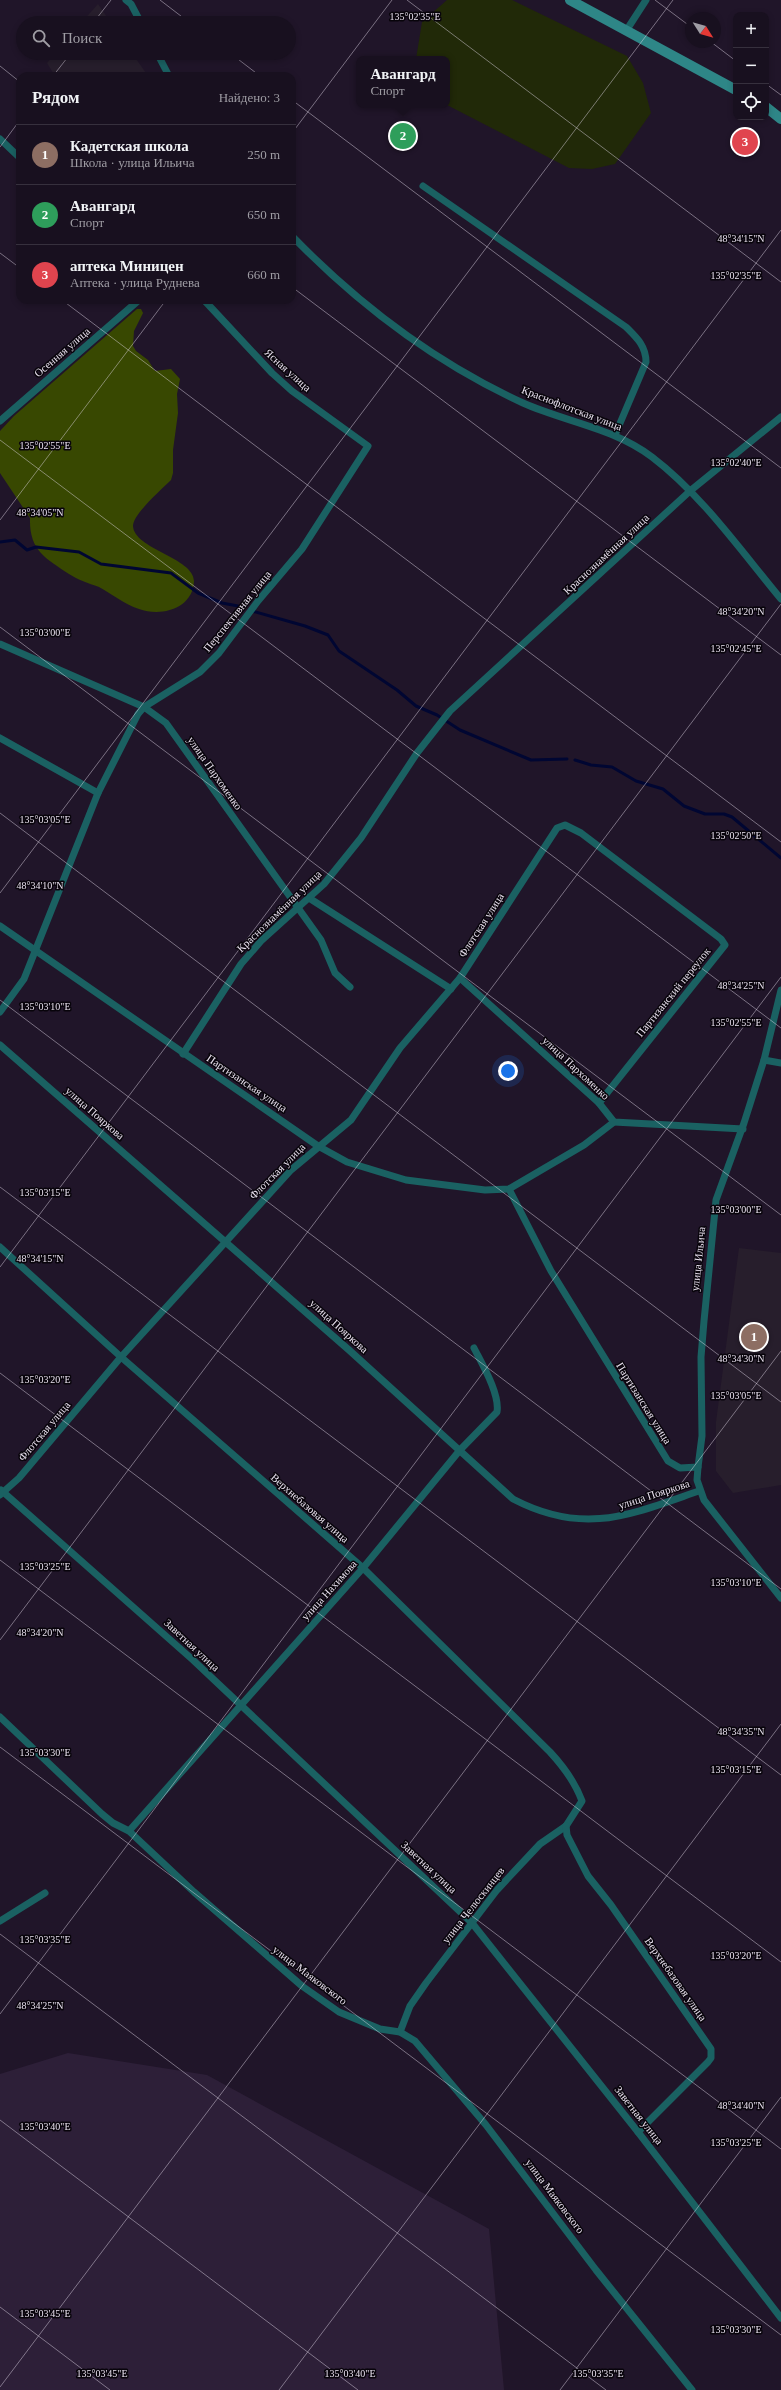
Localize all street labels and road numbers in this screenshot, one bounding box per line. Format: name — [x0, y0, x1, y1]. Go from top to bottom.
street label: Осенняя улица — [32, 325, 92, 379]
street label: Ясная улица — [262, 346, 314, 394]
street label: Краснофлотская улица — [520, 383, 624, 433]
street label: Краснознамённая улица — [561, 511, 651, 597]
street label: Перспективная улица — [201, 568, 273, 654]
street label: улица Пархоменко — [185, 734, 245, 812]
street label: Краснознамённая улица — [234, 868, 324, 954]
street label: Флотская улица — [456, 891, 506, 959]
street label: Партизанский переулок — [633, 945, 713, 1039]
street label: улица Пархоменко — [540, 1034, 612, 1102]
street label: Партизанская улица — [205, 1052, 289, 1114]
street label: улица Пояркова — [63, 1084, 127, 1142]
street label: Флотская улица — [247, 1141, 307, 1201]
street label: улица Ильича — [689, 1226, 707, 1292]
street label: улица Пояркова — [308, 1297, 371, 1355]
street label: Партизанская улица — [614, 1360, 674, 1446]
street label: Флотская улица — [16, 1399, 72, 1463]
street label: Верхнебазовая улица — [269, 1471, 351, 1545]
street label: улица Пояркова — [617, 1477, 691, 1511]
street label: улица Нахимова — [299, 1557, 359, 1622]
street label: Заветная улица — [162, 1616, 222, 1674]
street label: Заветная улица — [399, 1838, 459, 1896]
street label: улица Челюскинцев — [439, 1864, 507, 1946]
street label: Верхнебазовая улица — [643, 1935, 709, 2023]
street label: улица Маяковского — [270, 1943, 350, 2007]
street label: Заветная улица — [612, 2083, 666, 2147]
street label: улица Маяковского — [523, 2156, 587, 2236]

